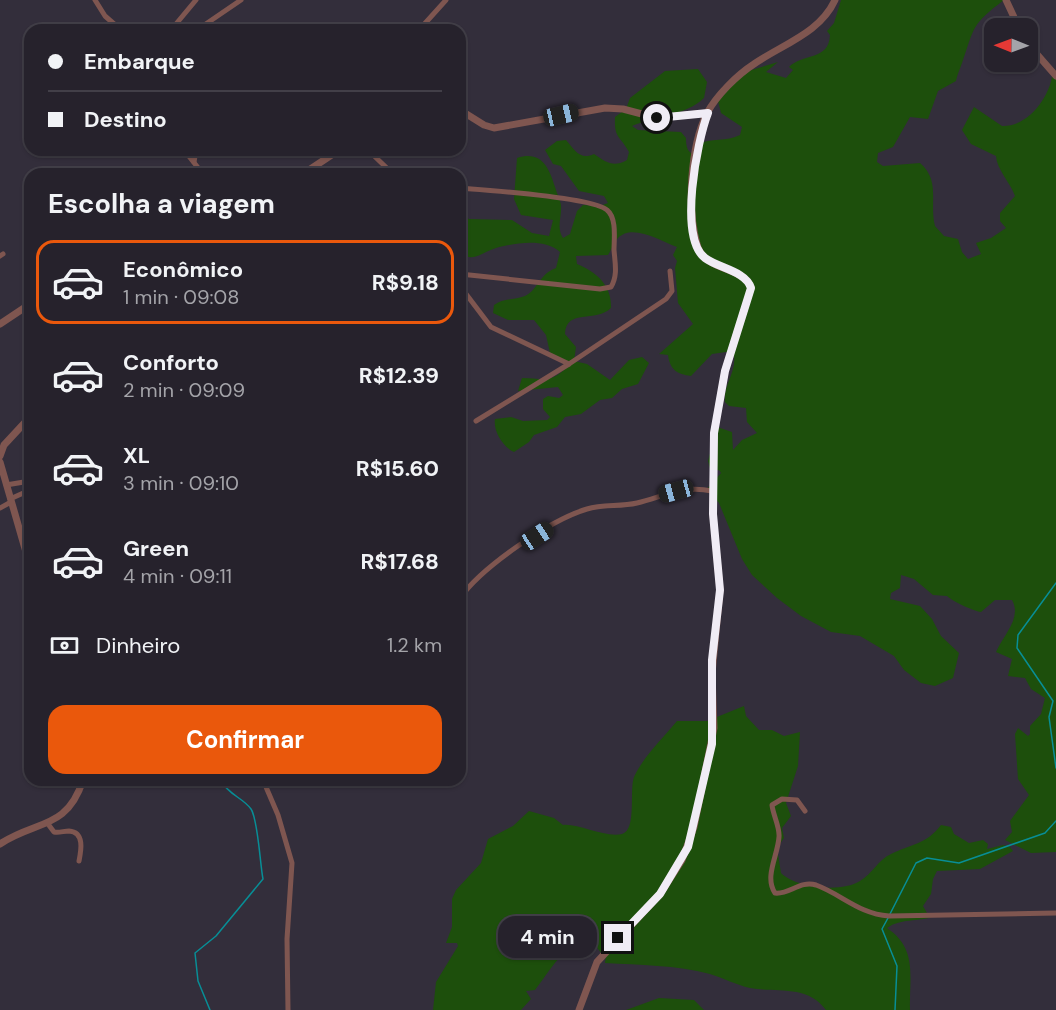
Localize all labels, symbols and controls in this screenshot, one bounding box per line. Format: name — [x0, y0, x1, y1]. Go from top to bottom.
north arrow — [984, 18, 1038, 72]
map controls — [984, 18, 1038, 72]
text: Embarque — [84, 47, 195, 76]
car — [541, 102, 581, 128]
route start — [643, 104, 670, 131]
text: Destino — [84, 105, 167, 134]
text: Escolha a viagem — [48, 186, 275, 221]
icon: car — [51, 255, 105, 309]
text: Econômico — [123, 255, 243, 284]
text: R$9.18 — [372, 268, 439, 297]
text: 1 min · 09:08 — [123, 284, 239, 310]
icon: car — [51, 348, 105, 402]
text: Conforto — [123, 348, 219, 377]
text: R$12.39 — [359, 361, 439, 390]
text: 2 min · 09:09 — [123, 377, 245, 403]
icon: car — [51, 441, 105, 495]
text: XL — [123, 441, 150, 470]
text: R$15.60 — [356, 454, 439, 483]
text: 3 min · 09:10 — [123, 470, 239, 496]
car — [656, 478, 696, 504]
car — [517, 519, 557, 553]
icon: car — [51, 534, 105, 588]
text: Green — [123, 534, 189, 563]
text: R$17.68 — [361, 547, 439, 576]
text: 4 min · 09:11 — [123, 563, 232, 589]
icon: cash — [48, 629, 81, 662]
text: Dinheiro — [96, 631, 180, 660]
text: 1.2 km — [387, 632, 442, 658]
button: Confirmar — [48, 705, 442, 774]
callout: 4 min — [498, 917, 597, 959]
text: 4 min — [520, 924, 575, 950]
route end — [604, 924, 631, 951]

